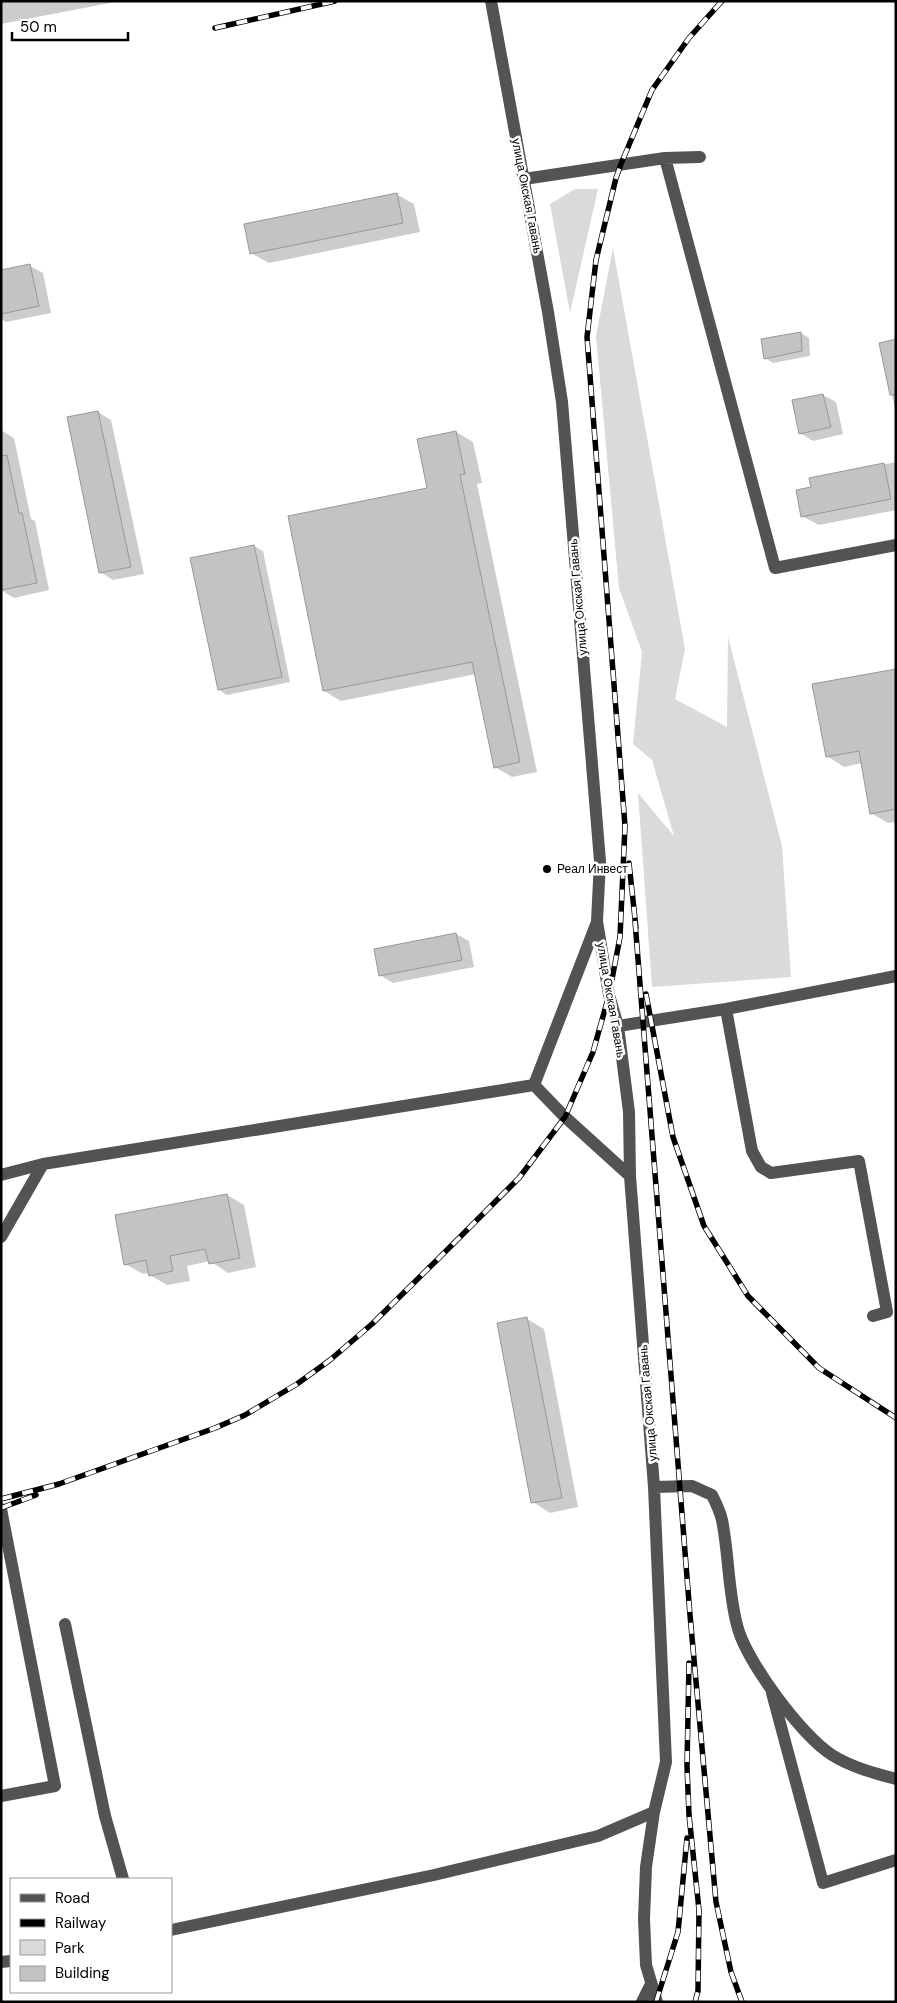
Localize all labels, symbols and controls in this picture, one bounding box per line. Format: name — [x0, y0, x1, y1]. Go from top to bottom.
scale bar — [12, 10, 129, 42]
text: 50 m — [20, 17, 57, 37]
street label: улица Окская Гавань — [508, 137, 546, 255]
street label: улица Окская Гавань — [565, 538, 591, 656]
place label: Реал Инвест — [557, 861, 628, 877]
marker: Реал Инвест — [541, 863, 553, 875]
street label: улица Окская Гавань — [593, 941, 629, 1059]
street label: улица Окская Гавань — [635, 1344, 661, 1462]
legend — [10, 1878, 172, 1993]
text: Road — [55, 1888, 90, 1908]
text: Railway — [55, 1913, 107, 1933]
text: Park — [55, 1938, 85, 1958]
text: Building — [55, 1963, 110, 1983]

